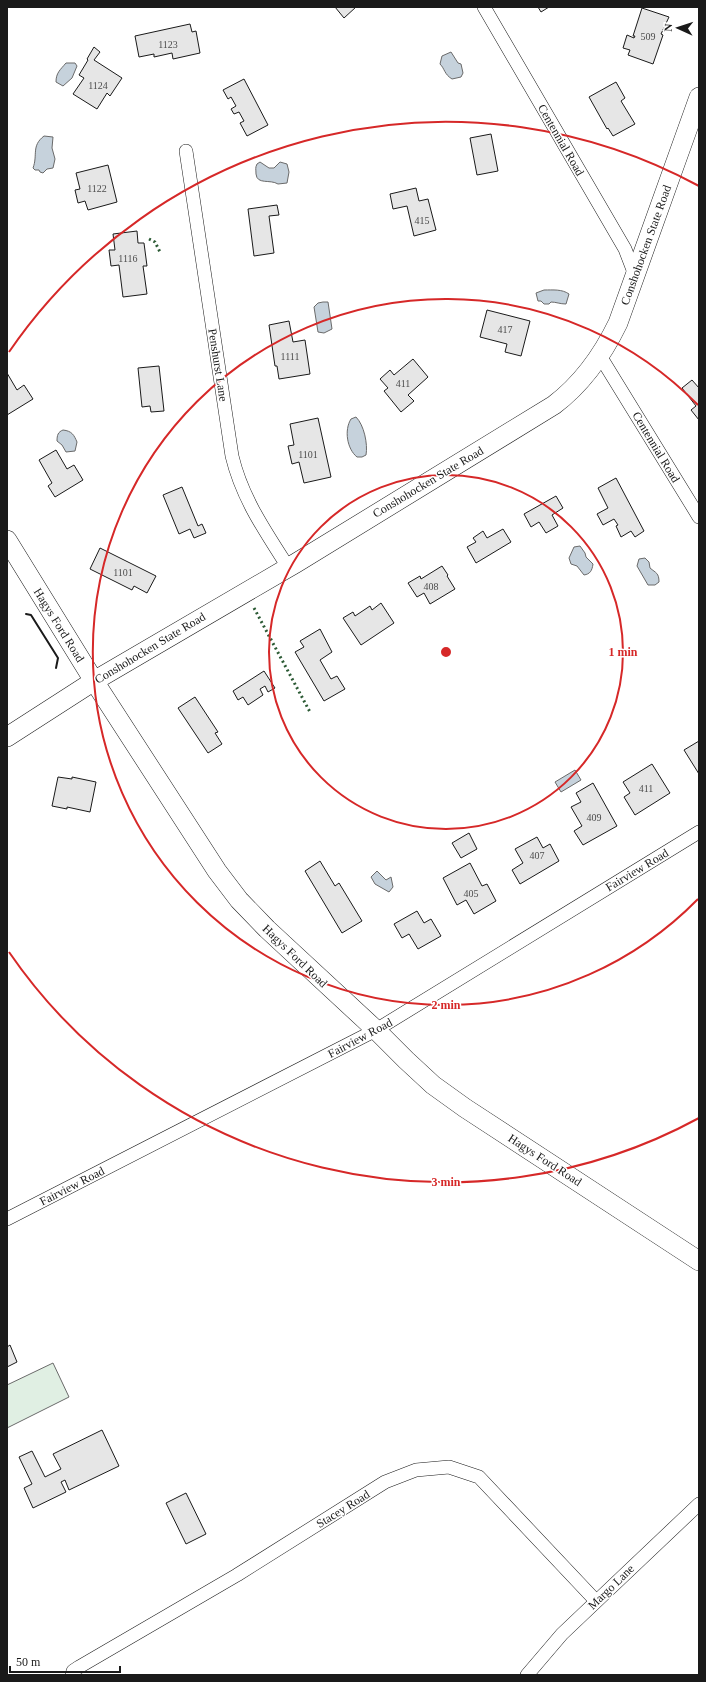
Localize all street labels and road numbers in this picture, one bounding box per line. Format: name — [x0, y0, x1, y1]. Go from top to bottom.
street label: Centennial Road — [535, 102, 587, 178]
street label: Conshohocken State Road — [618, 183, 674, 307]
street label: Penshurst Lane — [205, 328, 231, 402]
street label: Centennial Road — [629, 409, 683, 485]
street label: Conshohocken State Road — [370, 443, 486, 521]
street label: Hagys Ford Road — [31, 585, 87, 665]
street label: Conshohocken State Road — [92, 609, 208, 687]
street label: Fairview Road — [603, 846, 671, 894]
street label: Hagys Ford Road — [260, 922, 330, 990]
street label: Fairview Road — [325, 1015, 395, 1061]
street label: Hagys Ford Road — [506, 1131, 584, 1189]
street label: Fairview Road — [37, 1164, 107, 1208]
street label: Stacey Road — [314, 1487, 372, 1531]
street label: Margo Lane — [585, 1562, 637, 1612]

